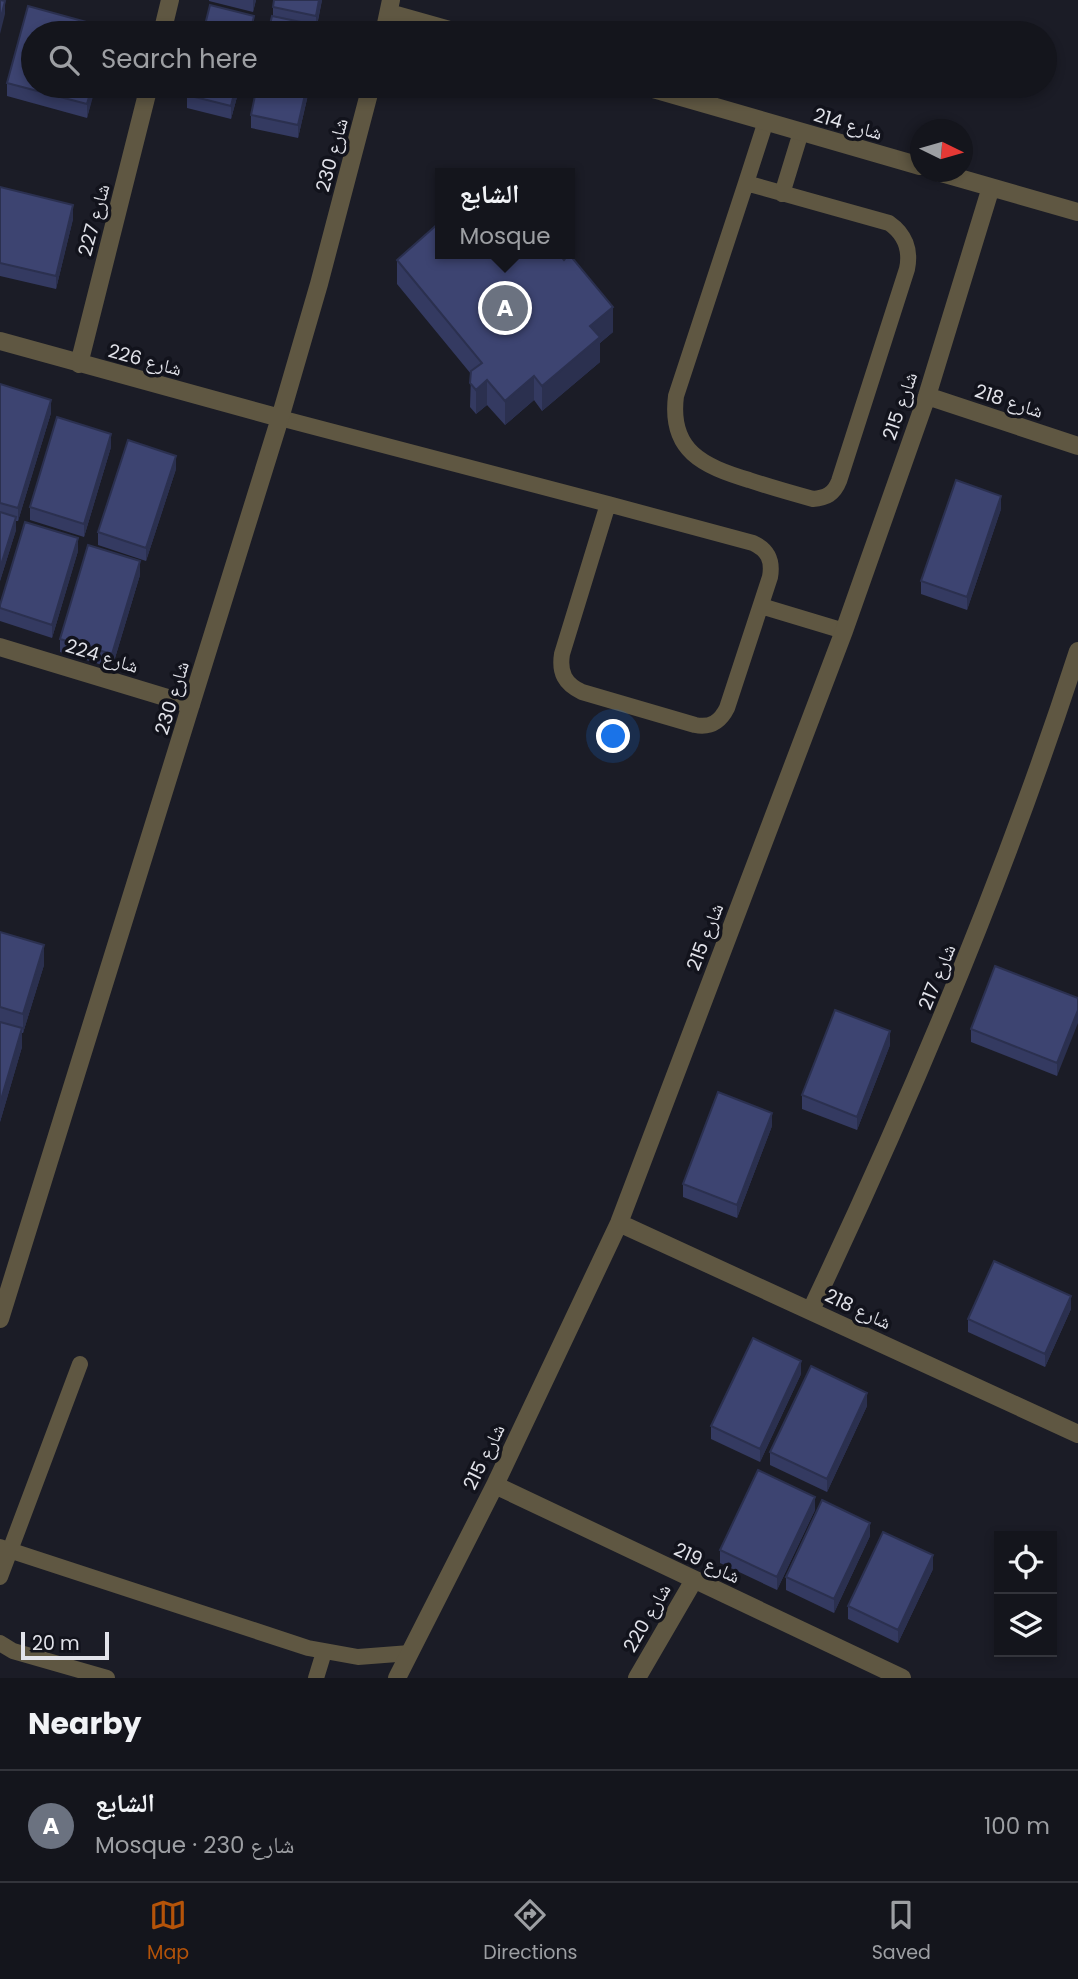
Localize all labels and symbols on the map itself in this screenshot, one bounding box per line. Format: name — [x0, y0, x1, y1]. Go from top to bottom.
street label: شارع 214 — [811, 101, 885, 147]
street label: شارع 230 — [309, 115, 355, 195]
north arrow — [910, 119, 973, 182]
street label: شارع 227 — [71, 181, 117, 259]
pin: A — [482, 282, 528, 334]
street label: شارع 226 — [105, 337, 185, 383]
street label: شارع 215 — [876, 368, 924, 444]
street label: شارع 218 — [971, 377, 1047, 425]
street label: شارع 224 — [62, 632, 142, 680]
street label: شارع 230 — [148, 658, 196, 738]
your location — [596, 719, 630, 753]
street label: شارع 215 — [680, 899, 730, 975]
street label: شارع 217 — [912, 940, 962, 1014]
street label: شارع 218 — [820, 1282, 896, 1336]
street label: شارع 215 — [456, 1420, 512, 1494]
street label: شارع 219 — [669, 1536, 745, 1590]
street label: شارع 220 — [617, 1579, 677, 1657]
scale bar — [21, 1629, 108, 1661]

